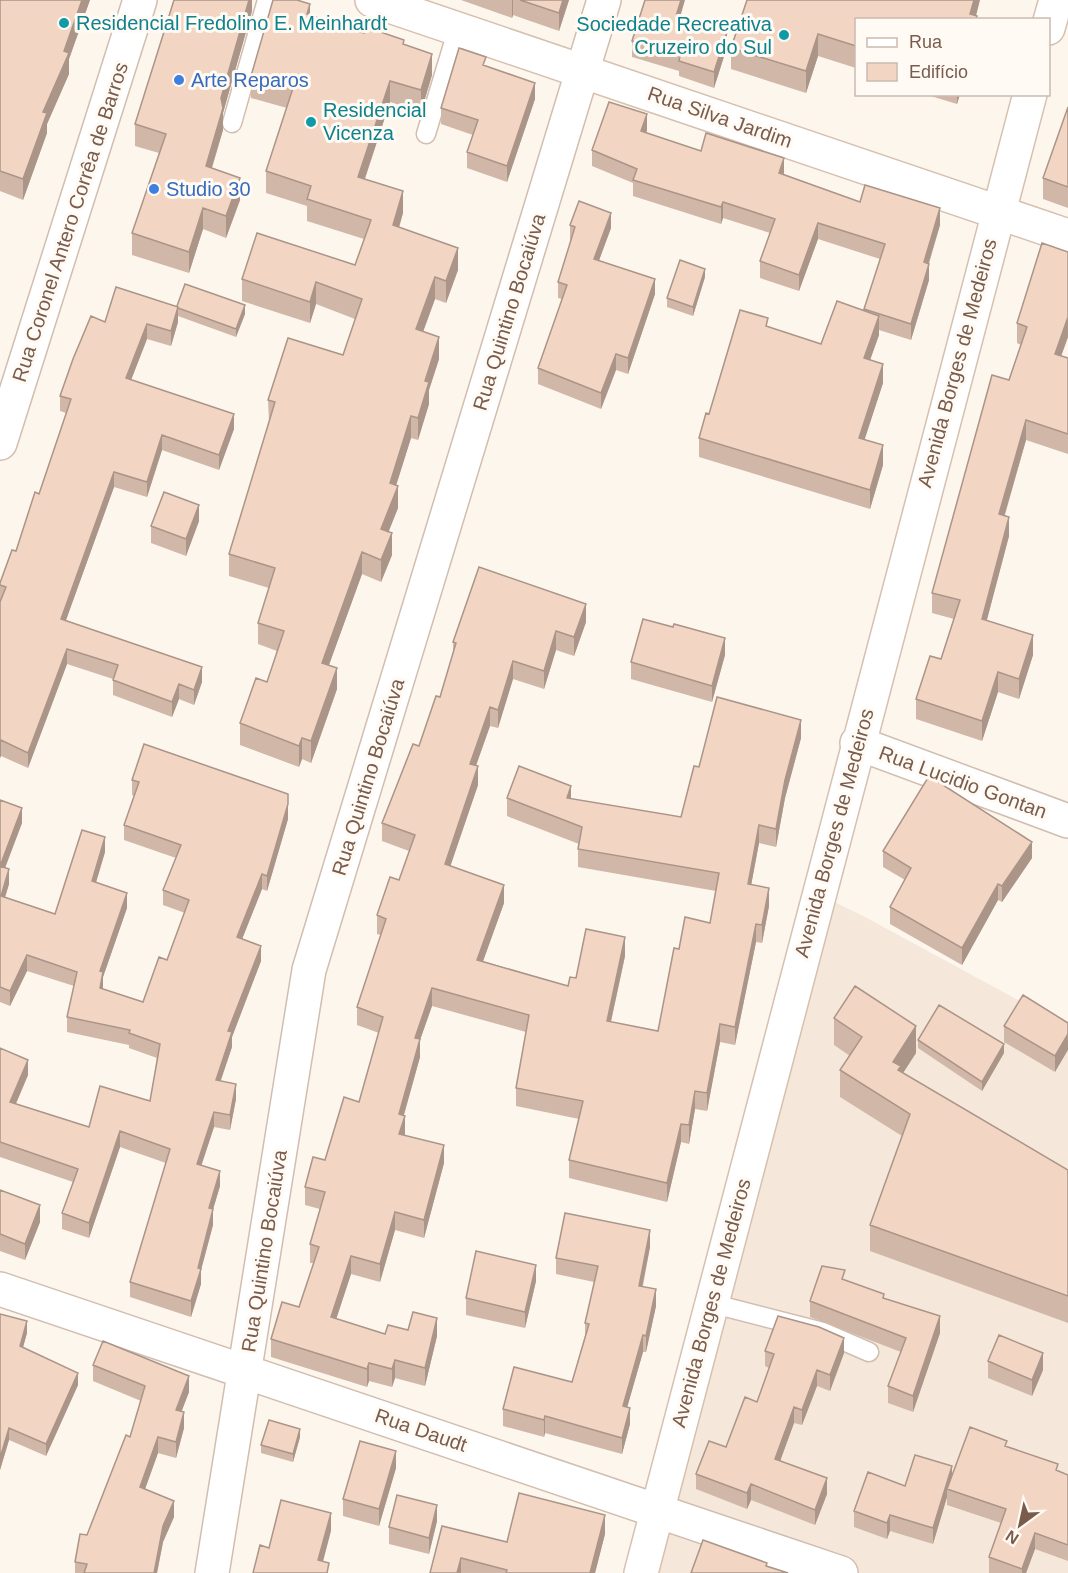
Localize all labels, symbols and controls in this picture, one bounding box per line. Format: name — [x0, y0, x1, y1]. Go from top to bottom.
place label: Residencial Fredolino E. Meinhardt — [76, 12, 388, 34]
place label: Sociedade Recreativa Cruzeiro do Sul — [576, 13, 773, 58]
marker: Residencial Fredolino E. Meinhardt — [57, 16, 71, 30]
legend — [855, 18, 1050, 96]
marker: Sociedade Recreativa Cruzeiro do Sul — [777, 28, 791, 42]
text: Rua — [909, 32, 943, 52]
street label: Rua Coronel Antero Corrêa de Barros — [8, 59, 132, 385]
text: Edifício — [909, 62, 968, 82]
place label: Arte Reparos — [191, 69, 309, 91]
marker: Arte Reparos — [172, 73, 186, 87]
street label: Rua Silva Jardim — [645, 82, 795, 152]
place label: Residencial Vicenza — [323, 99, 426, 144]
marker: Residencial Vicenza — [304, 115, 318, 129]
place label: Studio 30 — [166, 178, 251, 200]
marker: Studio 30 — [147, 182, 161, 196]
street label: Rua Quintino Bocaiúva — [469, 210, 550, 413]
street label: Avenida Borges de Medeiros — [913, 236, 1001, 490]
street label: Rua Quintino Bocaiúva — [328, 675, 409, 878]
street label: Avenida Borges de Medeiros — [790, 706, 878, 960]
street label: Rua Lucidio Gontan — [876, 741, 1050, 823]
street label: Rua Quintino Bocaiúva — [237, 1147, 291, 1354]
street label: Avenida Borges de Medeiros — [667, 1176, 755, 1430]
street label: Rua Daudt — [372, 1404, 470, 1456]
north arrow — [990, 1495, 1050, 1555]
text: N — [1003, 1527, 1022, 1547]

